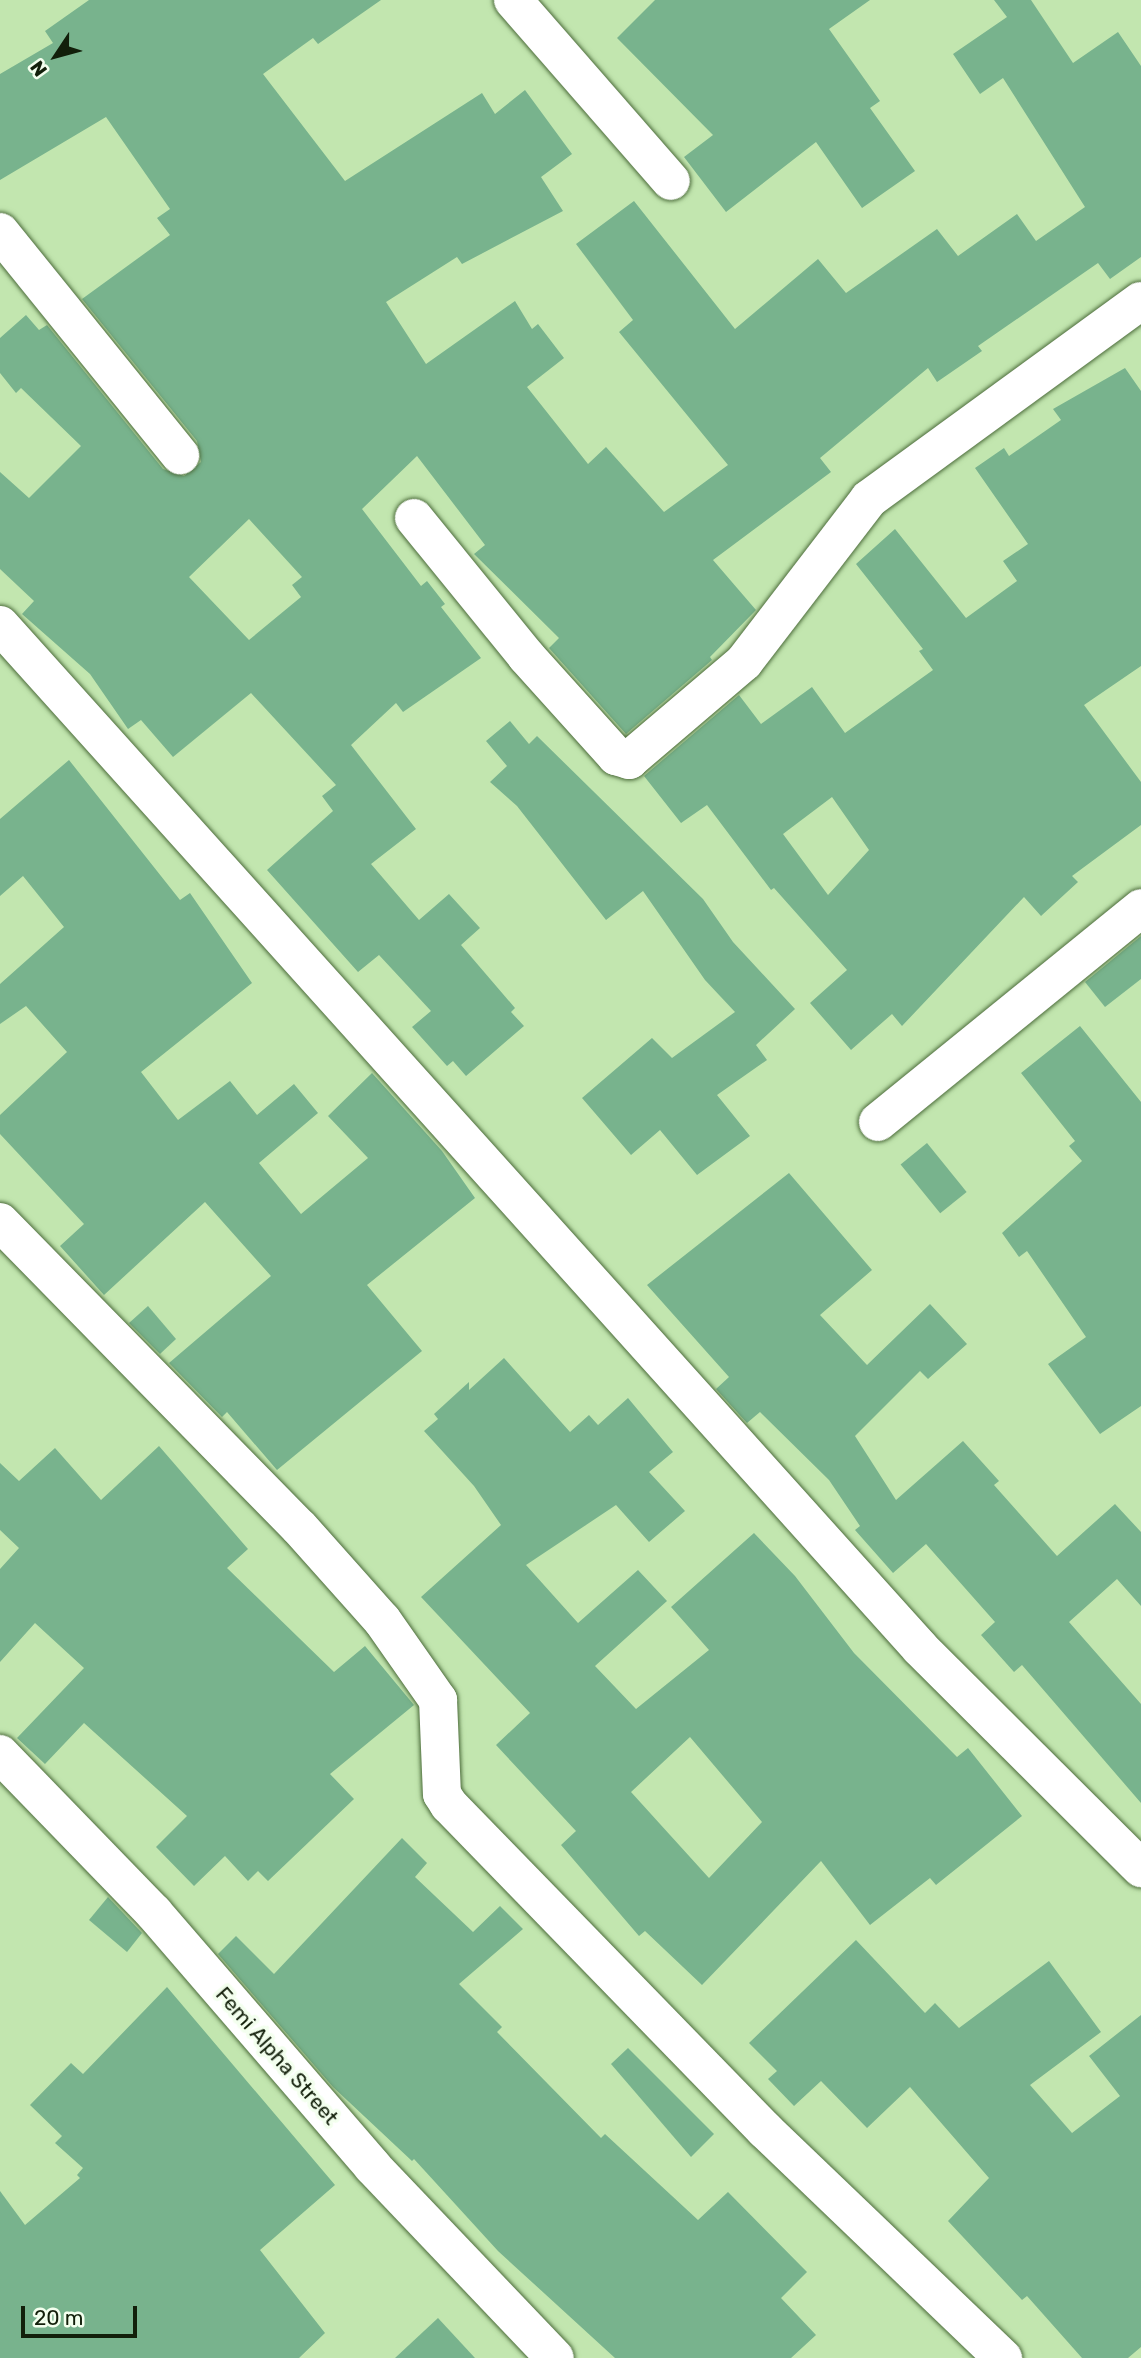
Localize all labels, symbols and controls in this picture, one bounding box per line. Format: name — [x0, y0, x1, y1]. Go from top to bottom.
north arrow — [21, 21, 91, 91]
text: N — [25, 56, 52, 81]
street label: Femi Alpha Street — [210, 1982, 344, 2130]
scale bar — [24, 2292, 140, 2336]
text: 20 m — [34, 2305, 83, 2330]

